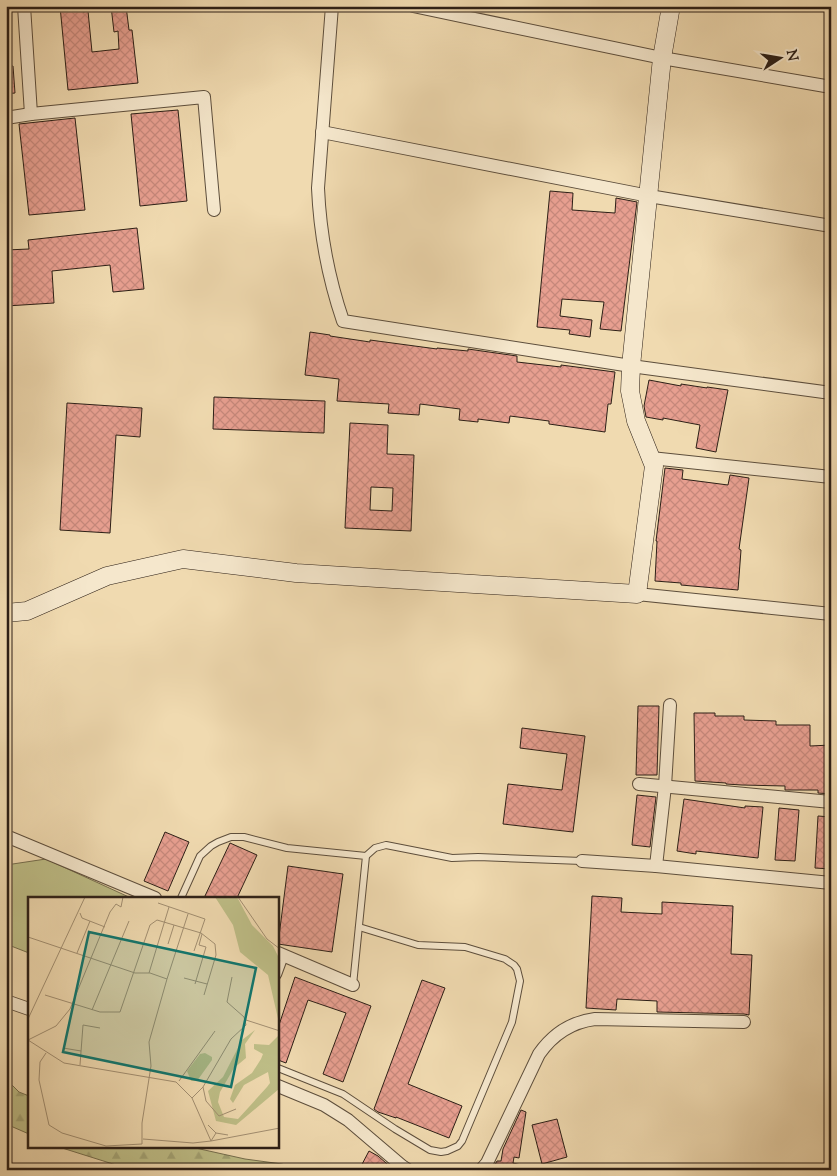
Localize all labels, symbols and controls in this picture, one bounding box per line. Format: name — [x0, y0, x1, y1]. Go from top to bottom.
north arrow — [754, 32, 804, 82]
text: N — [780, 48, 802, 63]
inset map — [28, 897, 279, 1148]

